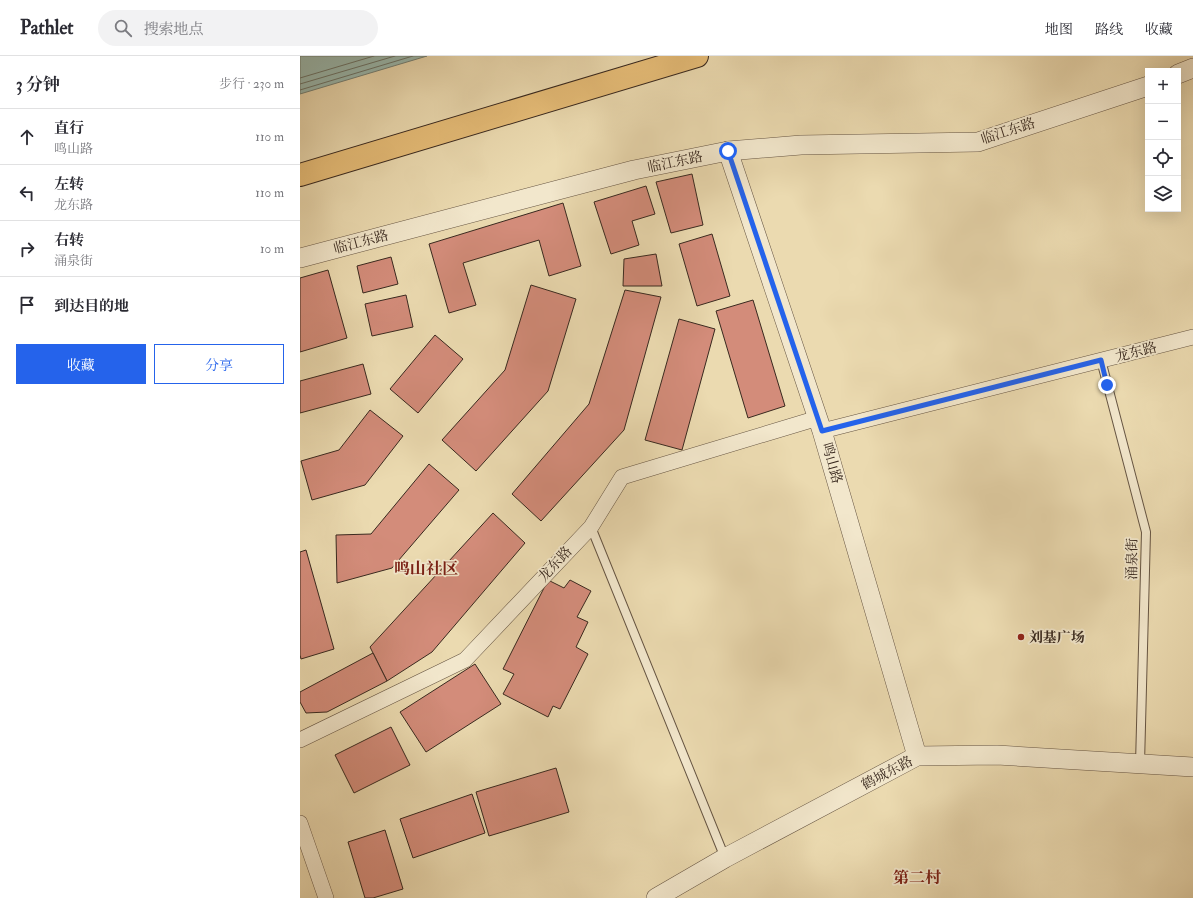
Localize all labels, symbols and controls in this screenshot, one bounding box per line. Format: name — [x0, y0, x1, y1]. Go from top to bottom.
search box — [98, 10, 378, 46]
text: Pathlet — [20, 16, 74, 40]
icon: search — [112, 17, 134, 39]
text: 搜索地点 — [144, 20, 204, 39]
text: 地图 — [1045, 21, 1073, 38]
text: 路线 — [1095, 21, 1123, 38]
text: 收藏 — [1145, 21, 1173, 38]
map controls — [1145, 68, 1181, 212]
button: + — [1145, 68, 1181, 104]
text: 3 分钟 — [16, 74, 60, 95]
text: 步行 · 230 m — [219, 76, 284, 92]
button: − — [1145, 104, 1181, 140]
street label: 临江东路 — [979, 114, 1037, 148]
text: 直行 — [54, 119, 84, 138]
icon: ahead — [16, 126, 38, 148]
text: 110 m — [255, 129, 284, 145]
button: locate — [1145, 140, 1181, 176]
text: 鸣山路 — [54, 141, 93, 157]
route start — [719, 142, 737, 160]
street label: 临江东路 — [646, 148, 704, 176]
text: 左转 — [54, 175, 84, 194]
button: layers — [1145, 176, 1181, 212]
icon: left — [16, 182, 38, 204]
text: 110 m — [255, 185, 284, 201]
text: 龙东路 — [54, 197, 93, 213]
street label: 临江东路 — [332, 227, 390, 257]
text: 右转 — [54, 231, 84, 250]
icon: right — [16, 238, 38, 260]
text: 10 m — [260, 241, 284, 257]
text: 涌泉街 — [54, 253, 93, 269]
icon: arrive — [16, 294, 38, 316]
text: 到达目的地 — [54, 297, 129, 316]
street label: 龙东路 — [1114, 339, 1158, 365]
button: 收藏 — [16, 344, 146, 384]
button: 分享 — [154, 344, 284, 384]
route end — [1098, 376, 1116, 394]
street label: 鸣山路 — [818, 440, 846, 486]
street label: 涌泉街 — [1123, 538, 1141, 580]
street label: 龙东路 — [534, 543, 576, 585]
district label: 鸣山社区 — [394, 559, 458, 579]
place label: 刘基广场 — [1029, 629, 1085, 646]
marker: 刘基广场 — [1016, 632, 1026, 642]
street label: 鹤城东路 — [858, 752, 916, 794]
district label: 第二村 — [893, 868, 941, 888]

